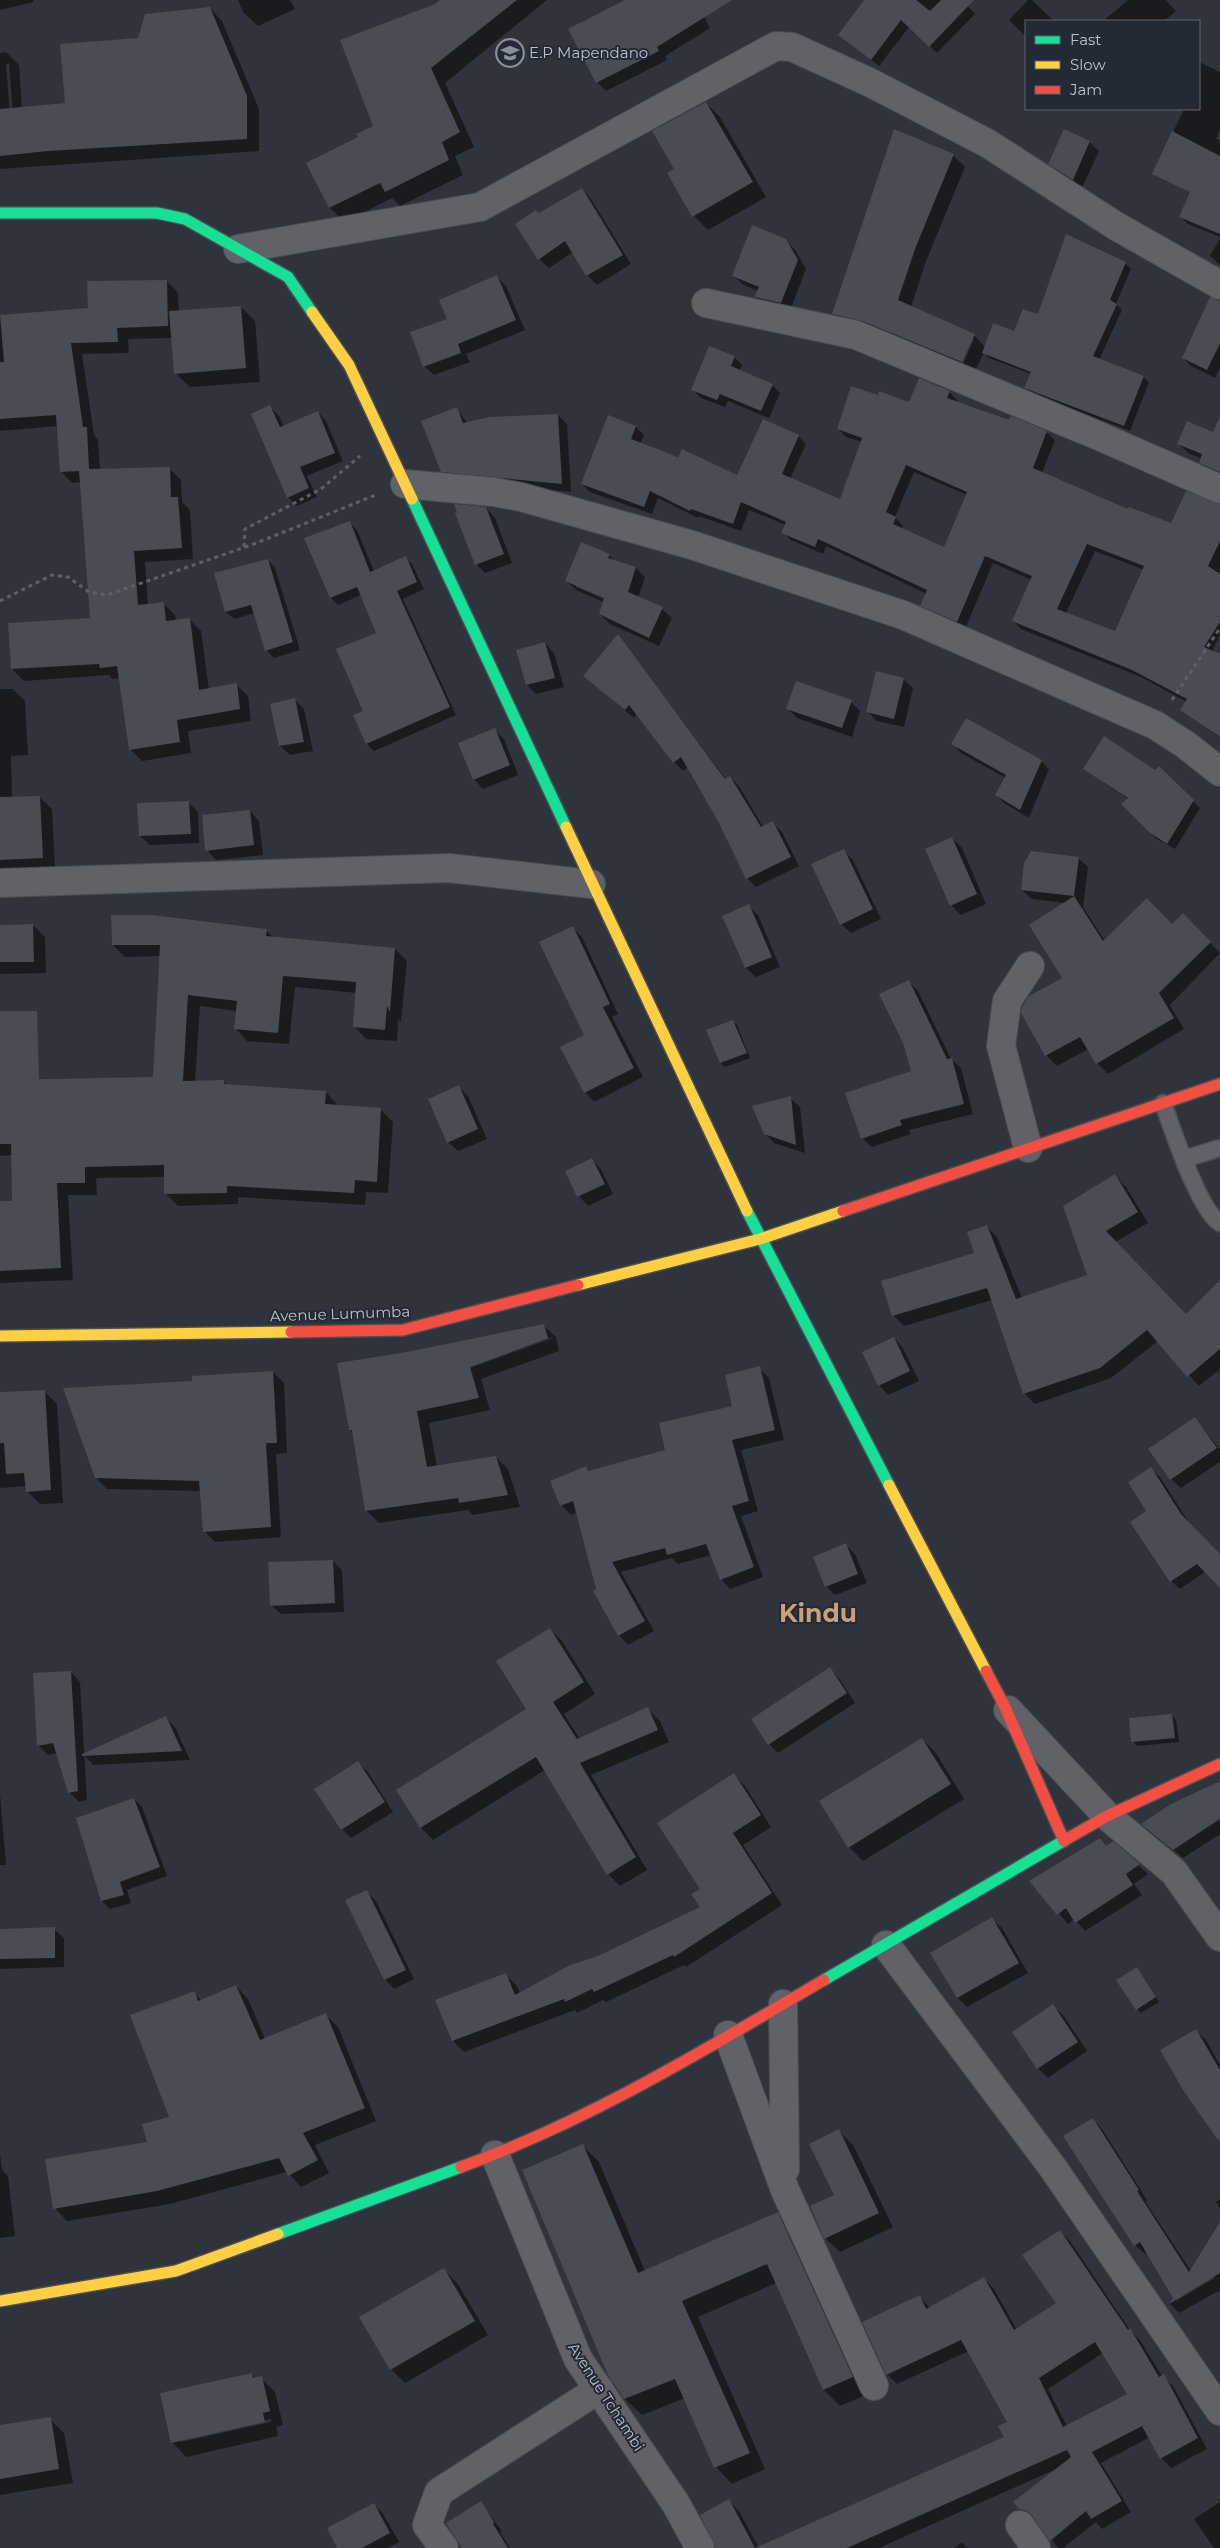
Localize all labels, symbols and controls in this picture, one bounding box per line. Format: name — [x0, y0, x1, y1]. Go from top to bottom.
legend — [1025, 20, 1200, 110]
text: Fast — [1070, 30, 1101, 49]
school or university icon: E.P Mapendano — [495, 38, 525, 68]
place label: E.P Mapendano — [529, 43, 648, 62]
text: Slow — [1070, 55, 1106, 74]
text: Jam — [1069, 80, 1102, 99]
street label: Avenue Lumumba — [270, 1302, 410, 1325]
district label: Kindu — [779, 1598, 857, 1628]
street label: Avenue Tchambi — [564, 2339, 649, 2455]

